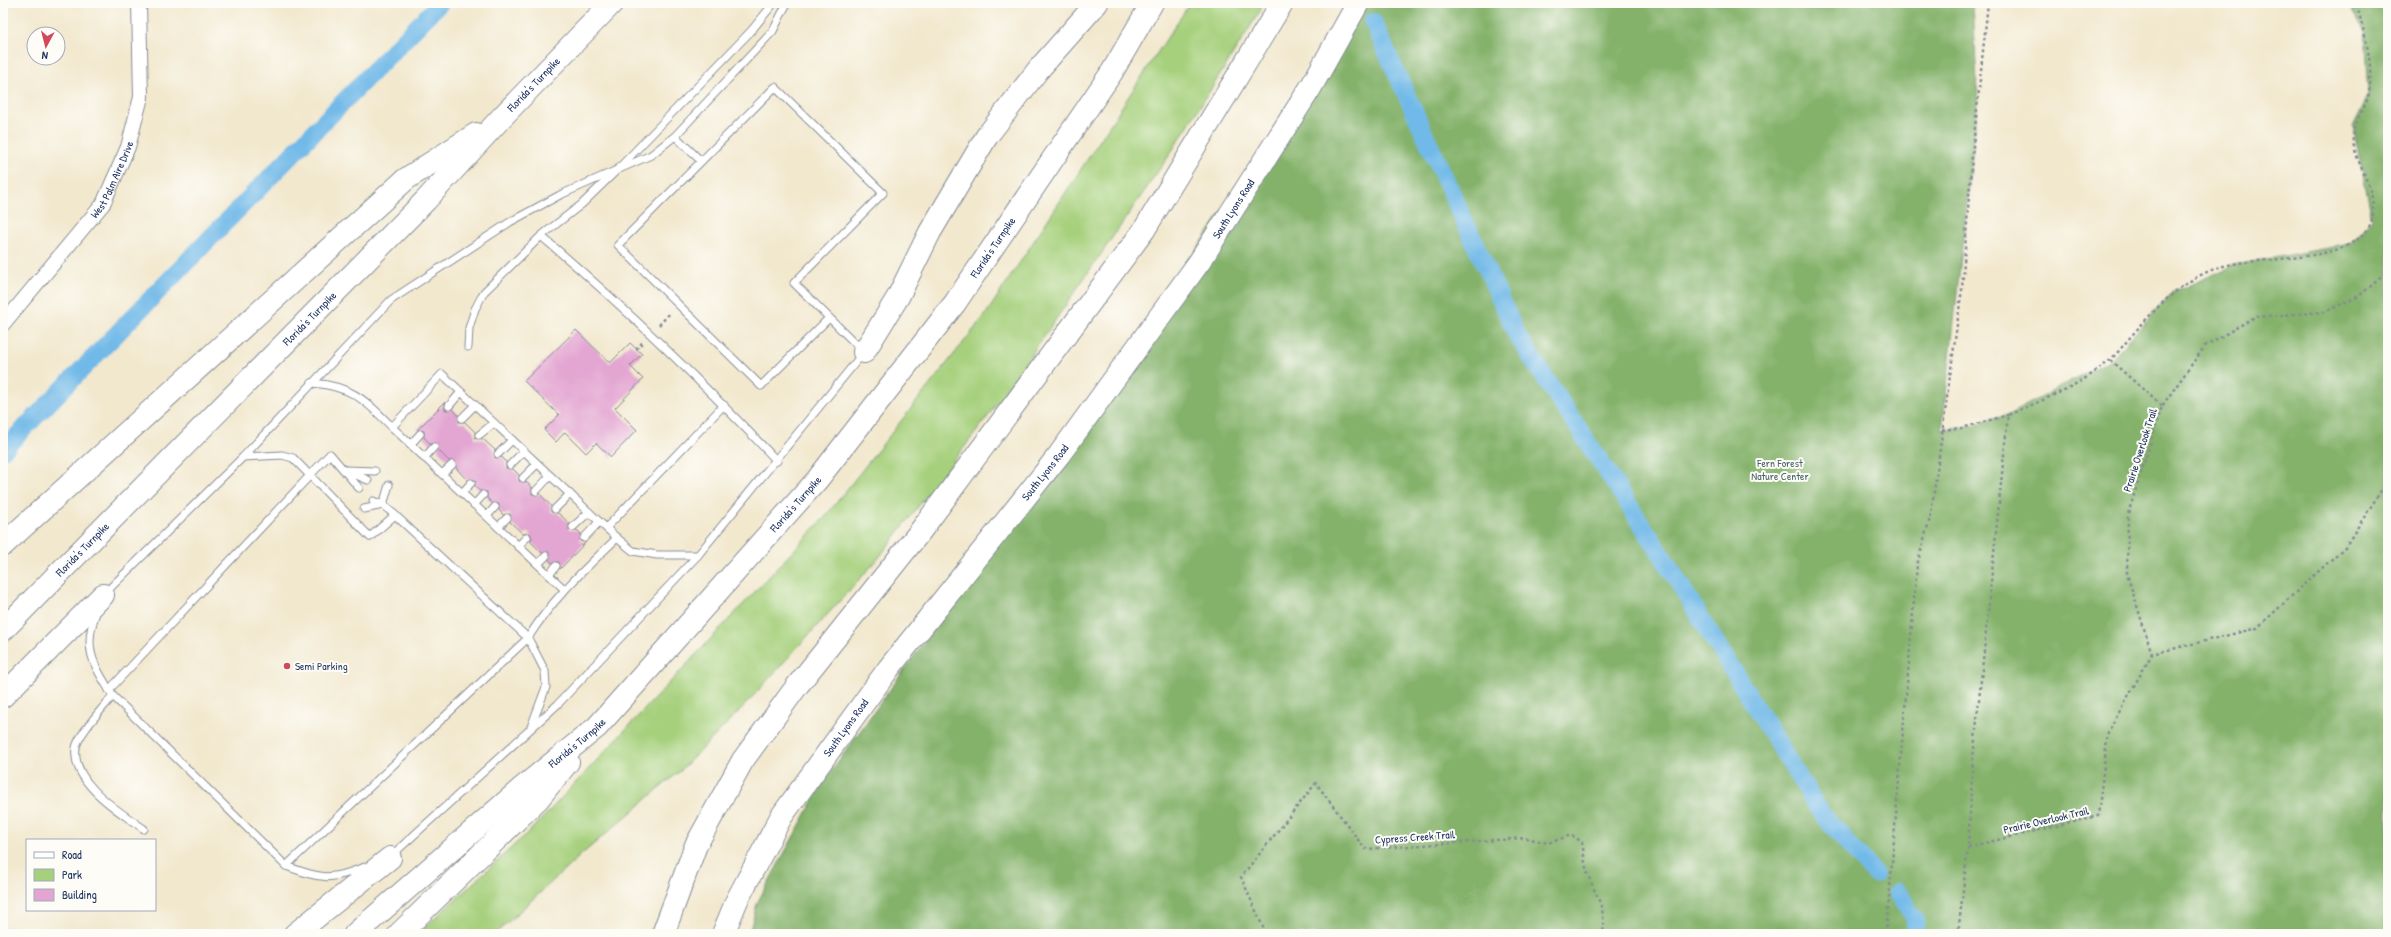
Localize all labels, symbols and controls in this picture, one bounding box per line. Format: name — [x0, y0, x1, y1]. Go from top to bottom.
north arrow — [26, 26, 66, 66]
text: N — [41, 49, 49, 63]
street label: Florida's Turnpike — [503, 54, 563, 115]
street label: West Palm Aire Drive — [87, 139, 136, 221]
street label: South Lyons Road — [1209, 176, 1258, 241]
street label: Florida's Turnpike — [967, 214, 1019, 281]
street label: Florida's Turnpike — [279, 288, 340, 349]
street label: Prairie Overlook Trail — [2120, 406, 2160, 494]
street label: South Lyons Road — [1018, 441, 1072, 503]
park label: Fern Forest Nature Center — [1751, 456, 1809, 483]
street label: Florida's Turnpike — [766, 473, 825, 536]
street label: Florida's Turnpike — [52, 519, 112, 580]
place label: Semi Parking — [295, 659, 348, 673]
marker: Semi Parking — [282, 661, 292, 671]
street label: South Lyons Road — [820, 696, 872, 759]
street label: Florida's Turnpike — [545, 715, 609, 771]
street label: Prairie Overlook Trail — [2002, 803, 2090, 837]
street label: Cypress Creek Trail — [1375, 827, 1456, 847]
legend — [26, 839, 156, 911]
text: Road — [62, 846, 82, 863]
text: Park — [62, 866, 82, 883]
text: Building — [62, 886, 97, 903]

